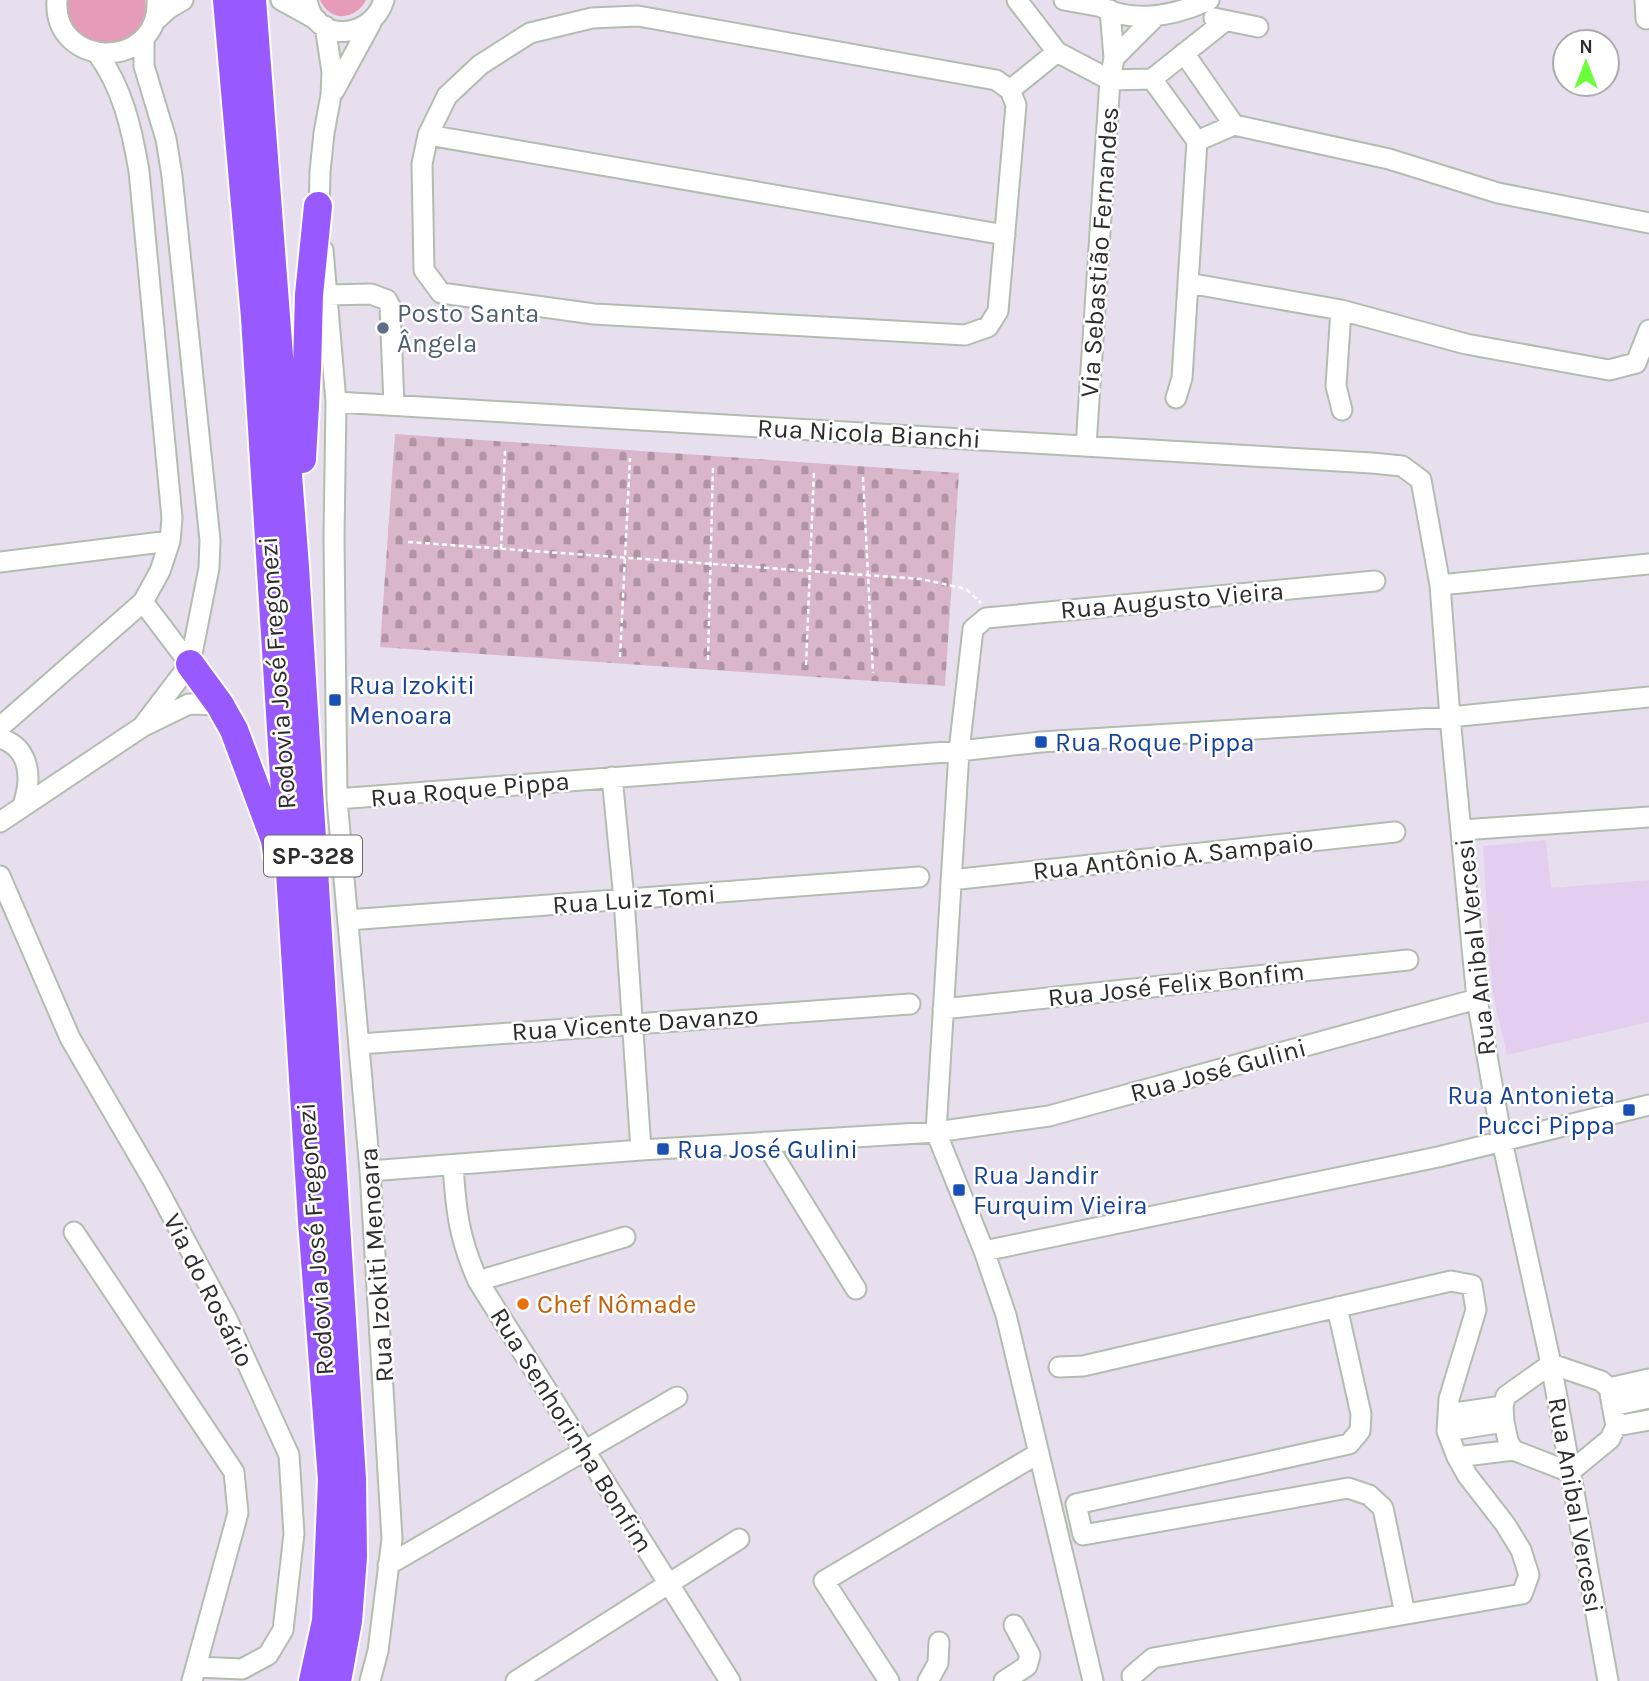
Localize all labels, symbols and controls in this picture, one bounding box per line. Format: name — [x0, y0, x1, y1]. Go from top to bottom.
north arrow — [1551, 28, 1621, 98]
text: N — [1579, 36, 1593, 58]
street label: Via Sebastião Fernandes — [1074, 106, 1125, 398]
place label: Posto Santa Ângela — [397, 298, 539, 359]
marker: Posto Santa Ângela — [375, 320, 391, 336]
street label: Rua Nicola Bianchi — [756, 412, 982, 455]
street label: Rodovia José Fregonezi — [253, 536, 302, 810]
street label: Rua Augusto Vieira — [1059, 575, 1285, 626]
place label: Rua Izokiti Menoara — [349, 670, 475, 731]
marker: Rua Izokiti Menoara — [327, 692, 343, 708]
place label: Rua Roque Pippa — [1055, 727, 1255, 758]
marker: Rua Roque Pippa — [1033, 734, 1049, 750]
street label: Rua Roque Pippa — [369, 765, 571, 814]
street label: Rua Antônio A. Sampaio — [1031, 826, 1315, 887]
road number: SP-328 — [264, 836, 362, 876]
street label: Rua Anibal Vercesi — [1449, 837, 1502, 1057]
street label: Rua Luiz Tomi — [551, 878, 717, 921]
street label: Rua José Felix Bonfim — [1046, 956, 1306, 1013]
street label: Rua Vicente Davanzo — [511, 999, 760, 1048]
street label: Rua José Gulini — [1127, 1032, 1310, 1109]
place label: Rua Antonieta Pucci Pippa — [1447, 1080, 1615, 1141]
street label: Rodovia José Fregonezi — [291, 1102, 340, 1376]
marker: Rua Antonieta Pucci Pippa — [1621, 1102, 1637, 1118]
place label: Rua José Gulini — [677, 1134, 858, 1165]
marker: Rua José Gulini — [655, 1141, 671, 1157]
street label: Rua Izokiti Menoara — [353, 1146, 400, 1383]
place label: Rua Jandir Furquim Vieira — [973, 1160, 1148, 1221]
marker: Rua Jandir Furquim Vieira — [951, 1182, 967, 1198]
street label: Via do Rosário — [157, 1208, 261, 1372]
place label: Chef Nômade — [537, 1289, 696, 1320]
marker: Chef Nômade — [515, 1296, 531, 1312]
street label: Rua Senhorinha Bonfim — [483, 1302, 660, 1558]
street label: Rua Anibal Vercesi — [1541, 1395, 1610, 1615]

